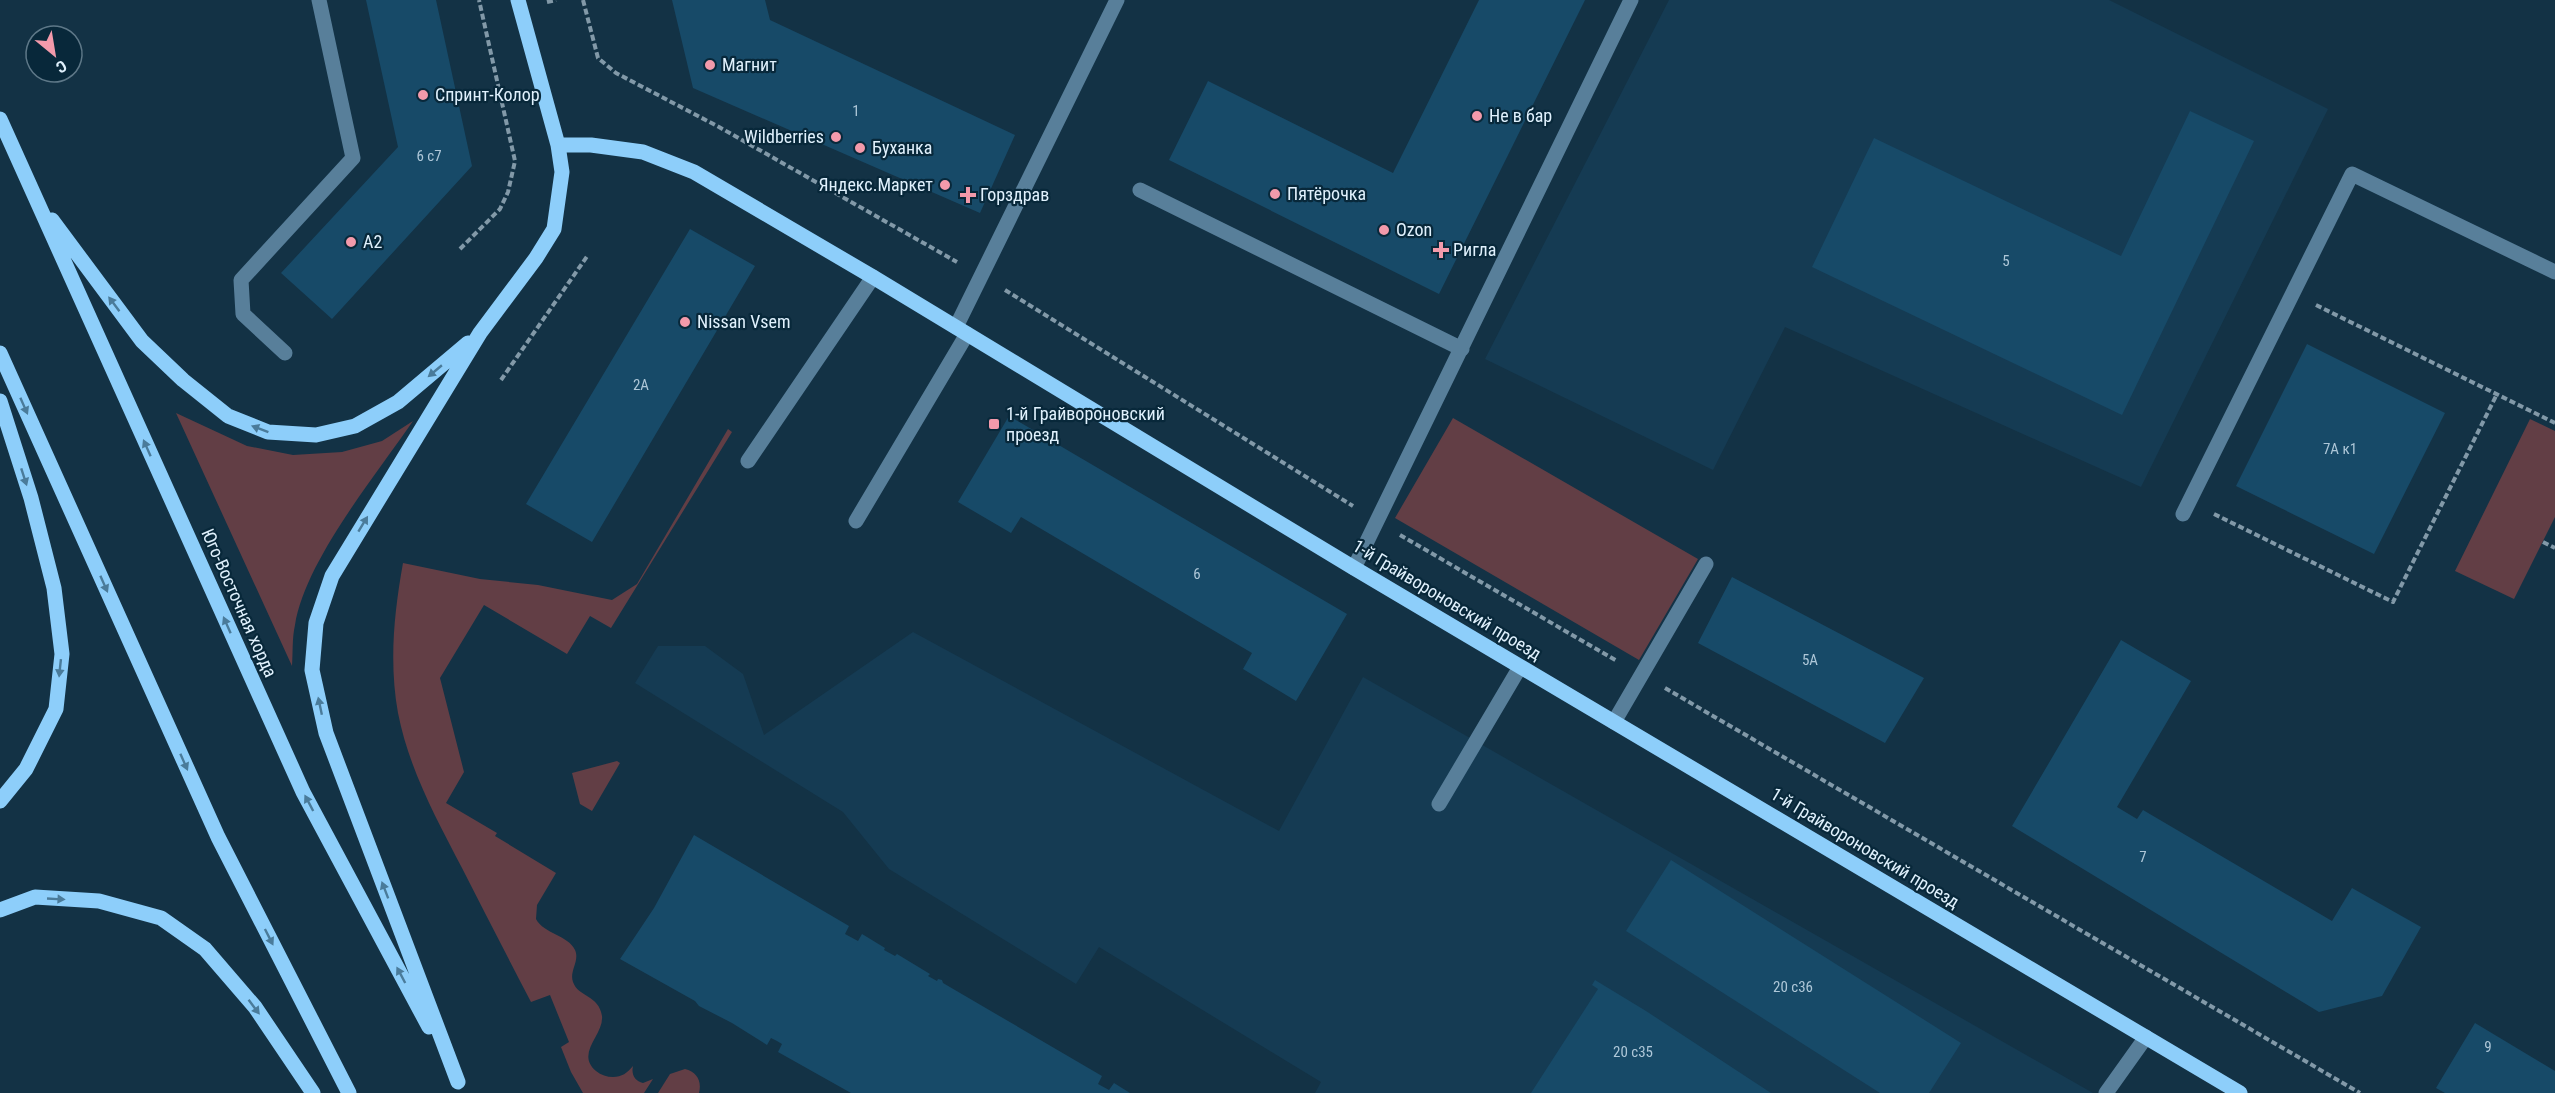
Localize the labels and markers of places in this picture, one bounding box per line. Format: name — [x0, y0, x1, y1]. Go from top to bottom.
place label: Магнит — [722, 54, 777, 75]
marker: Магнит — [703, 58, 717, 72]
place label: Спринт-Колор — [435, 84, 540, 105]
marker: Спринт-Колор — [416, 88, 430, 102]
place label: Не в бар — [1489, 105, 1552, 126]
marker: Не в бар — [1470, 109, 1484, 123]
place label: Wildberries — [744, 126, 824, 147]
marker: Wildberries — [829, 130, 843, 144]
place label: Буханка — [872, 137, 932, 158]
marker: Буханка — [853, 141, 867, 155]
place label: Яндекс.Маркет — [818, 174, 933, 195]
marker: Яндекс.Маркет — [938, 178, 952, 192]
place label: Пятёрочка — [1287, 183, 1366, 204]
place label: Горздрав — [980, 184, 1049, 205]
marker: Пятёрочка — [1268, 187, 1282, 201]
marker: Горздрав — [961, 188, 975, 202]
place label: Ozon — [1396, 219, 1432, 240]
marker: Ozon — [1377, 223, 1391, 237]
place label: A2 — [363, 231, 382, 252]
marker: A2 — [344, 235, 358, 249]
place label: Ригла — [1453, 239, 1496, 260]
marker: Ригла — [1434, 243, 1448, 257]
place label: Nissan Vsem — [697, 311, 790, 332]
marker: Nissan Vsem — [678, 315, 692, 329]
place label: 1-й Грайвороновский проезд — [1006, 403, 1165, 445]
marker: 1-й Грайвороновский проезд — [987, 417, 1001, 431]

